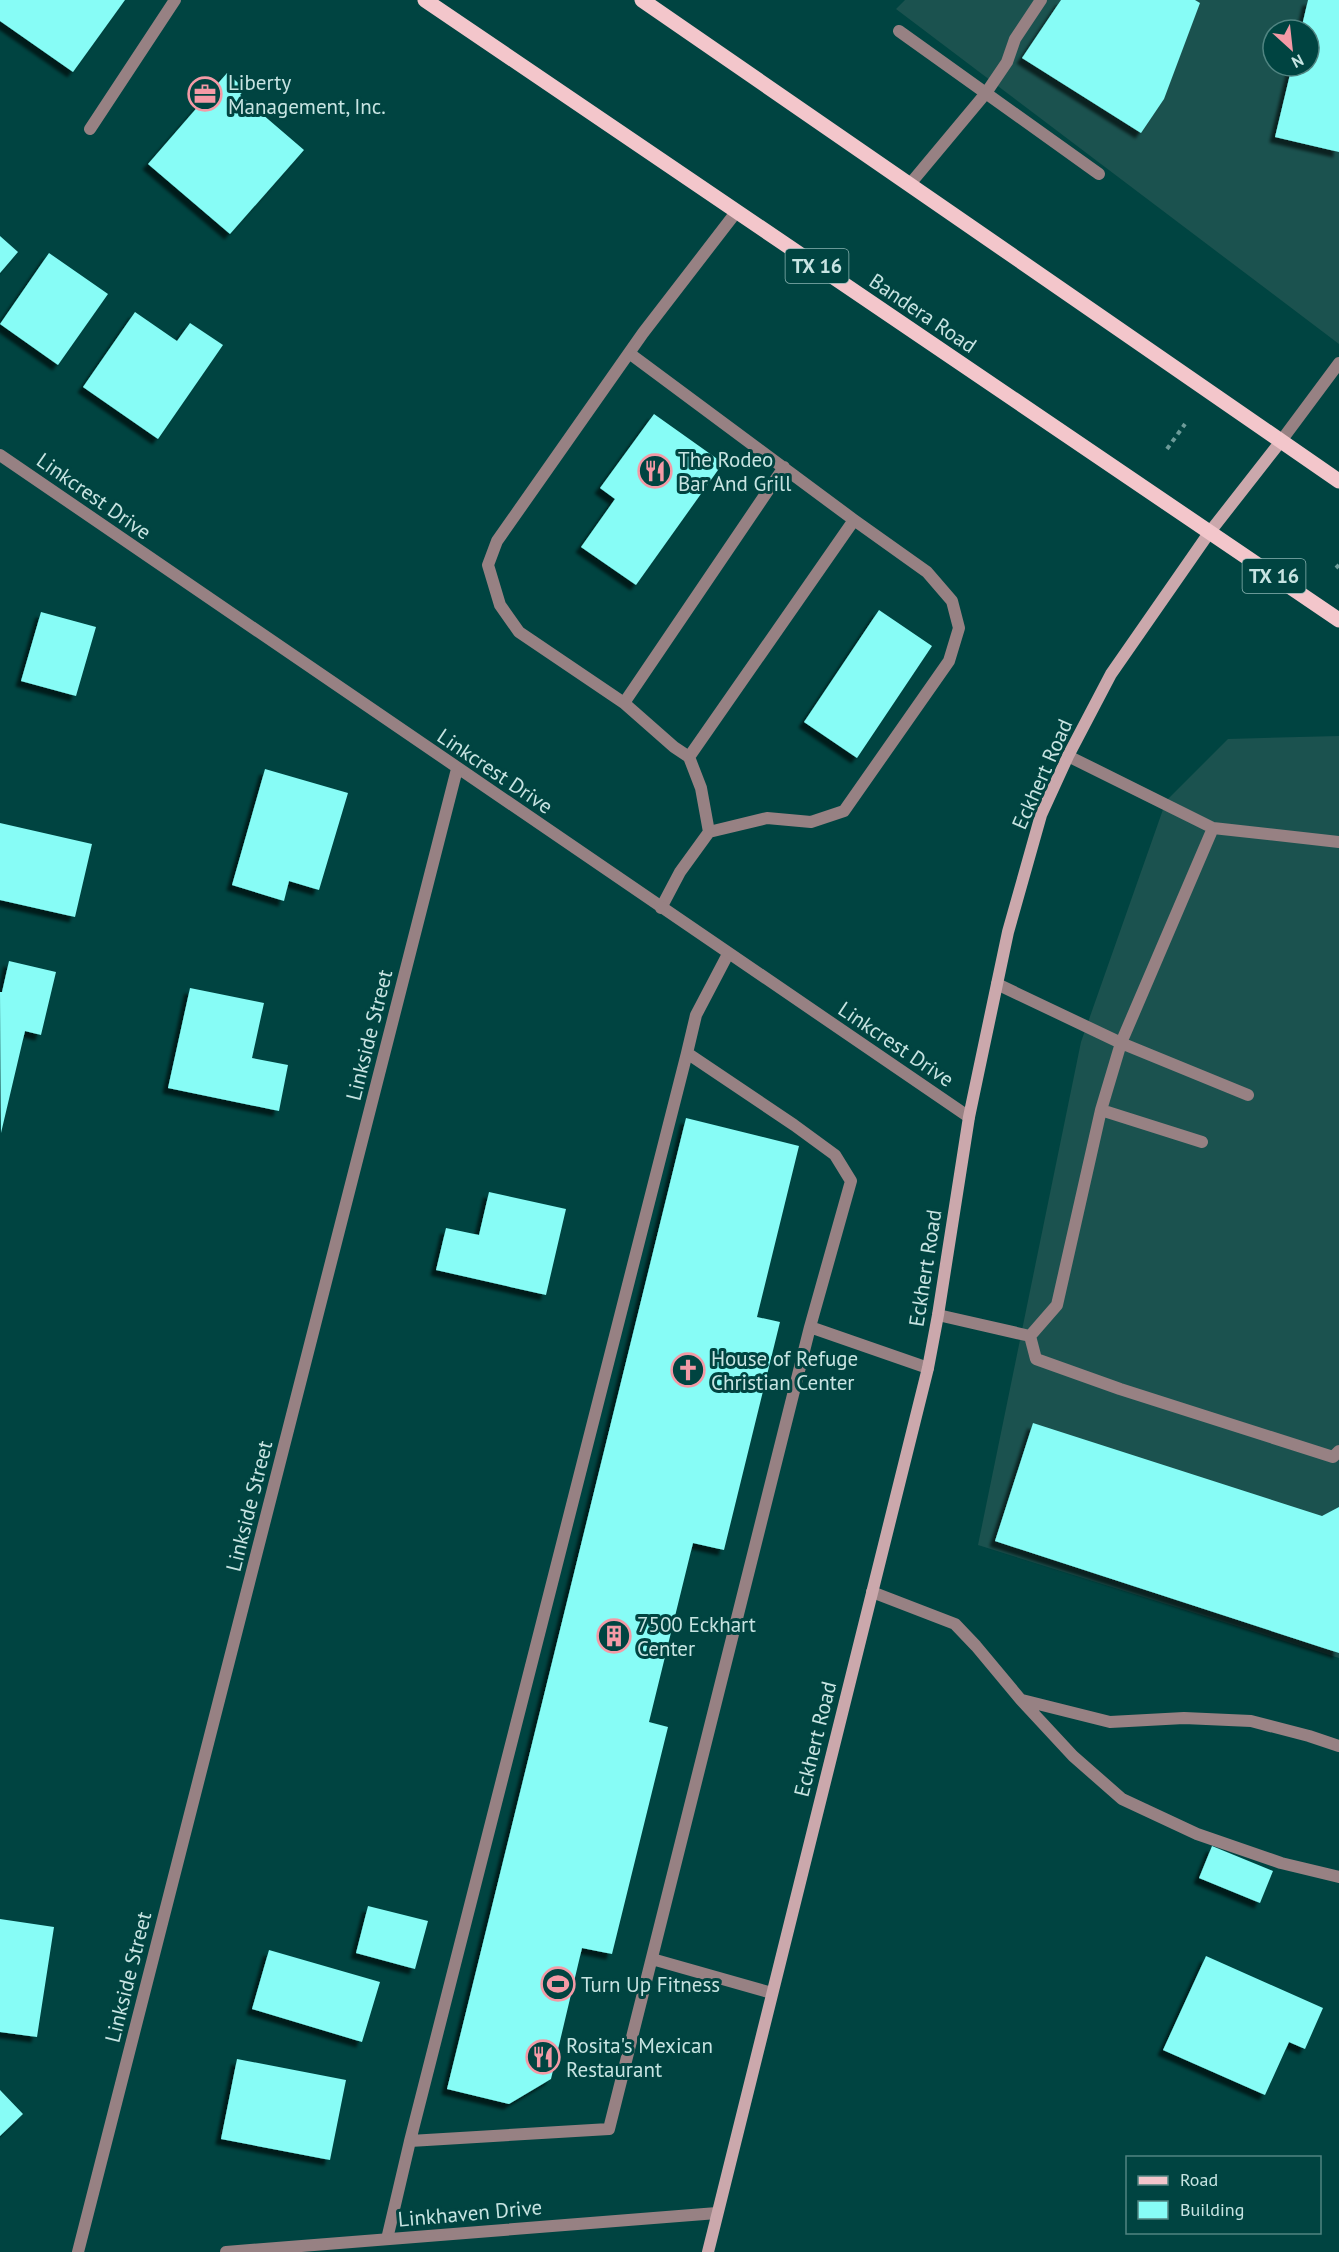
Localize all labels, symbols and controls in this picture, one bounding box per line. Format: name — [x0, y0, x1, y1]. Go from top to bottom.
north arrow — [1261, 18, 1321, 78]
text: N — [1289, 50, 1307, 73]
place label: Liberty Management, Inc. — [228, 69, 386, 120]
office icon: Liberty Management, Inc. — [187, 76, 223, 112]
road number: TX 16 — [786, 249, 848, 283]
street label: Bandera Road — [864, 267, 982, 359]
place label: The Rodeo Bar And Grill — [678, 446, 791, 497]
street label: Linkcrest Drive — [32, 447, 156, 545]
restaurant icon: The Rodeo Bar And Grill — [637, 453, 673, 489]
road number: TX 16 — [1242, 559, 1306, 593]
street label: Eckhert Road — [1006, 715, 1078, 833]
street label: Linkcrest Drive — [432, 722, 558, 820]
street label: Linkside Street — [340, 967, 398, 1103]
street label: Linkcrest Drive — [833, 995, 959, 1093]
street label: Eckhert Road — [902, 1208, 948, 1328]
place label: House of Refuge Christian Center — [711, 1345, 858, 1396]
church icon: House of Refuge Christian Center — [670, 1352, 706, 1388]
street label: Linkside Street — [220, 1438, 278, 1574]
place label: 7500 Eckhart Center — [637, 1611, 756, 1662]
building icon: 7500 Eckhart Center — [596, 1618, 632, 1654]
street label: Eckhert Road — [788, 1679, 842, 1799]
street label: Linkside Street — [99, 1909, 157, 2045]
sports icon: Turn Up Fitness — [540, 1966, 576, 2002]
place label: Turn Up Fitness — [581, 1971, 720, 1998]
place label: Rosita's Mexican Restaurant — [566, 2032, 713, 2083]
restaurant icon: Rosita's Mexican Restaurant — [525, 2039, 561, 2075]
legend — [1126, 2156, 1321, 2234]
text: Road — [1180, 2168, 1218, 2191]
street label: Linkhaven Drive — [397, 2193, 543, 2233]
text: Building — [1180, 2198, 1244, 2221]

